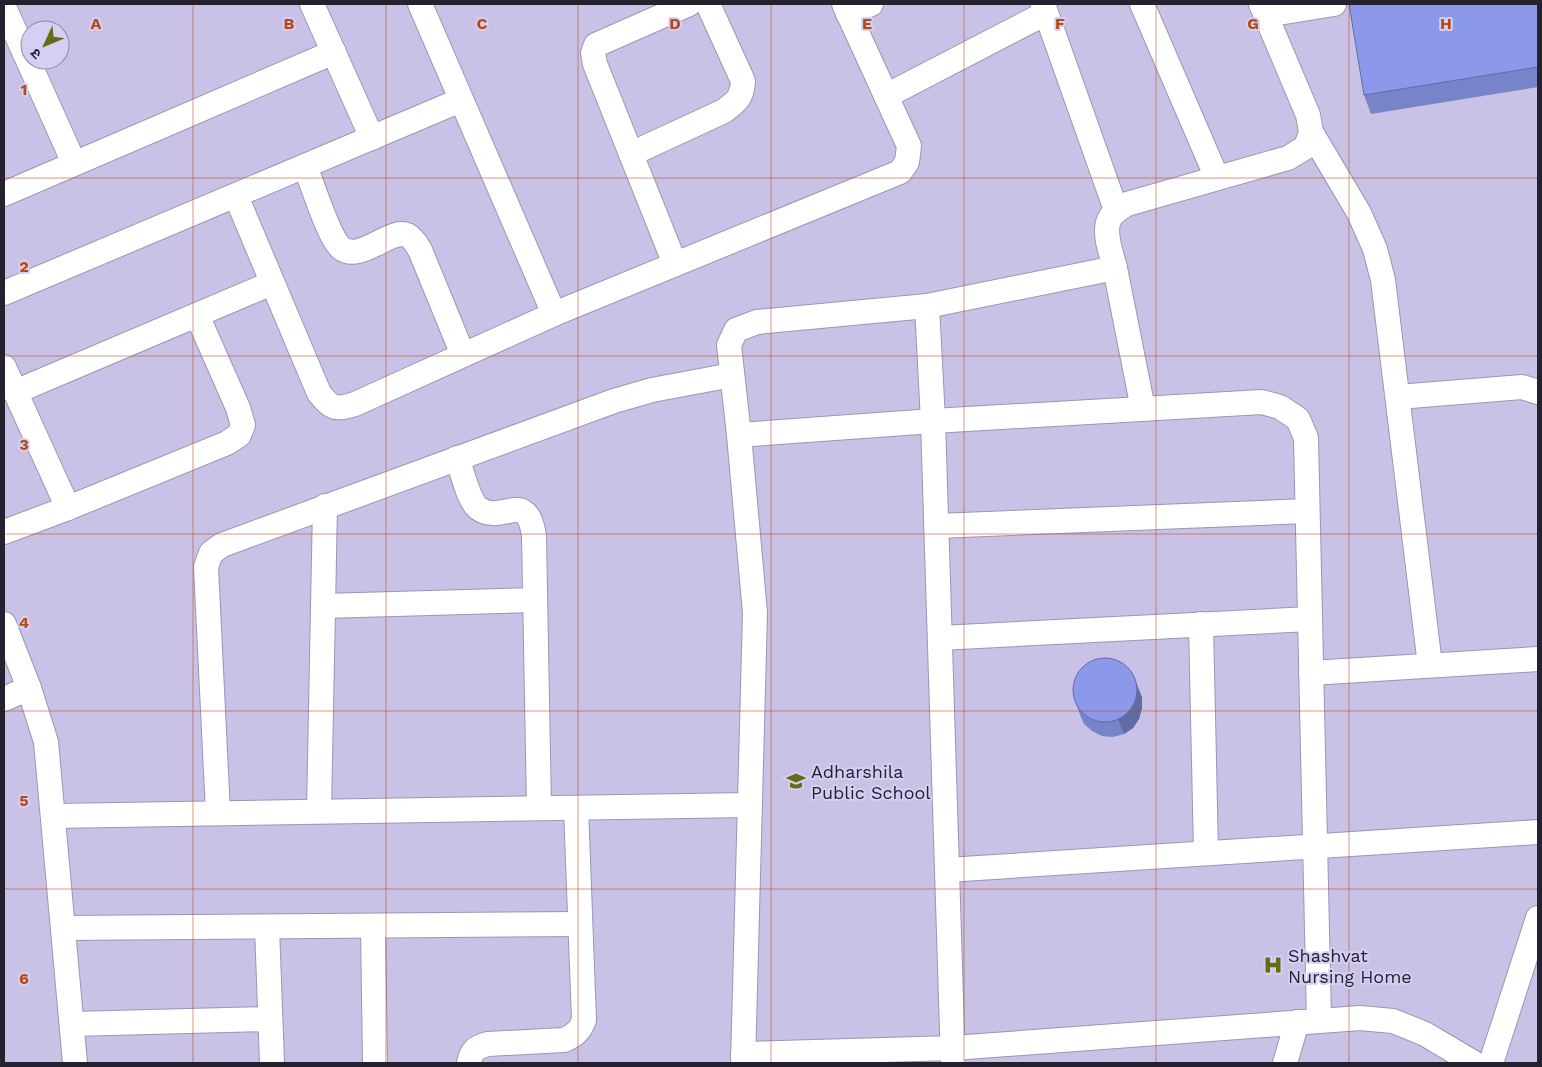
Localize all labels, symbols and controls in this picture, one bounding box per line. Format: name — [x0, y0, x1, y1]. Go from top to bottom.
text: A — [91, 14, 102, 33]
text: B — [284, 14, 295, 33]
text: C — [477, 14, 488, 33]
text: D — [669, 14, 681, 33]
text: E — [862, 14, 872, 33]
text: F — [1055, 14, 1065, 33]
text: G — [1247, 14, 1259, 33]
text: H — [1440, 14, 1452, 33]
north arrow — [20, 20, 70, 70]
text: उ — [26, 45, 44, 63]
text: 1 — [21, 80, 27, 99]
text: 2 — [19, 257, 29, 276]
text: 3 — [19, 435, 29, 454]
text: 4 — [19, 613, 29, 632]
place label: Adharshila Public School — [811, 761, 931, 803]
school or university icon: Adharshila Public School — [785, 770, 807, 792]
text: 5 — [19, 791, 29, 810]
place label: Shashvat Nursing Home — [1288, 945, 1412, 987]
hospital icon: Shashvat Nursing Home — [1262, 954, 1284, 976]
text: 6 — [19, 969, 29, 988]

